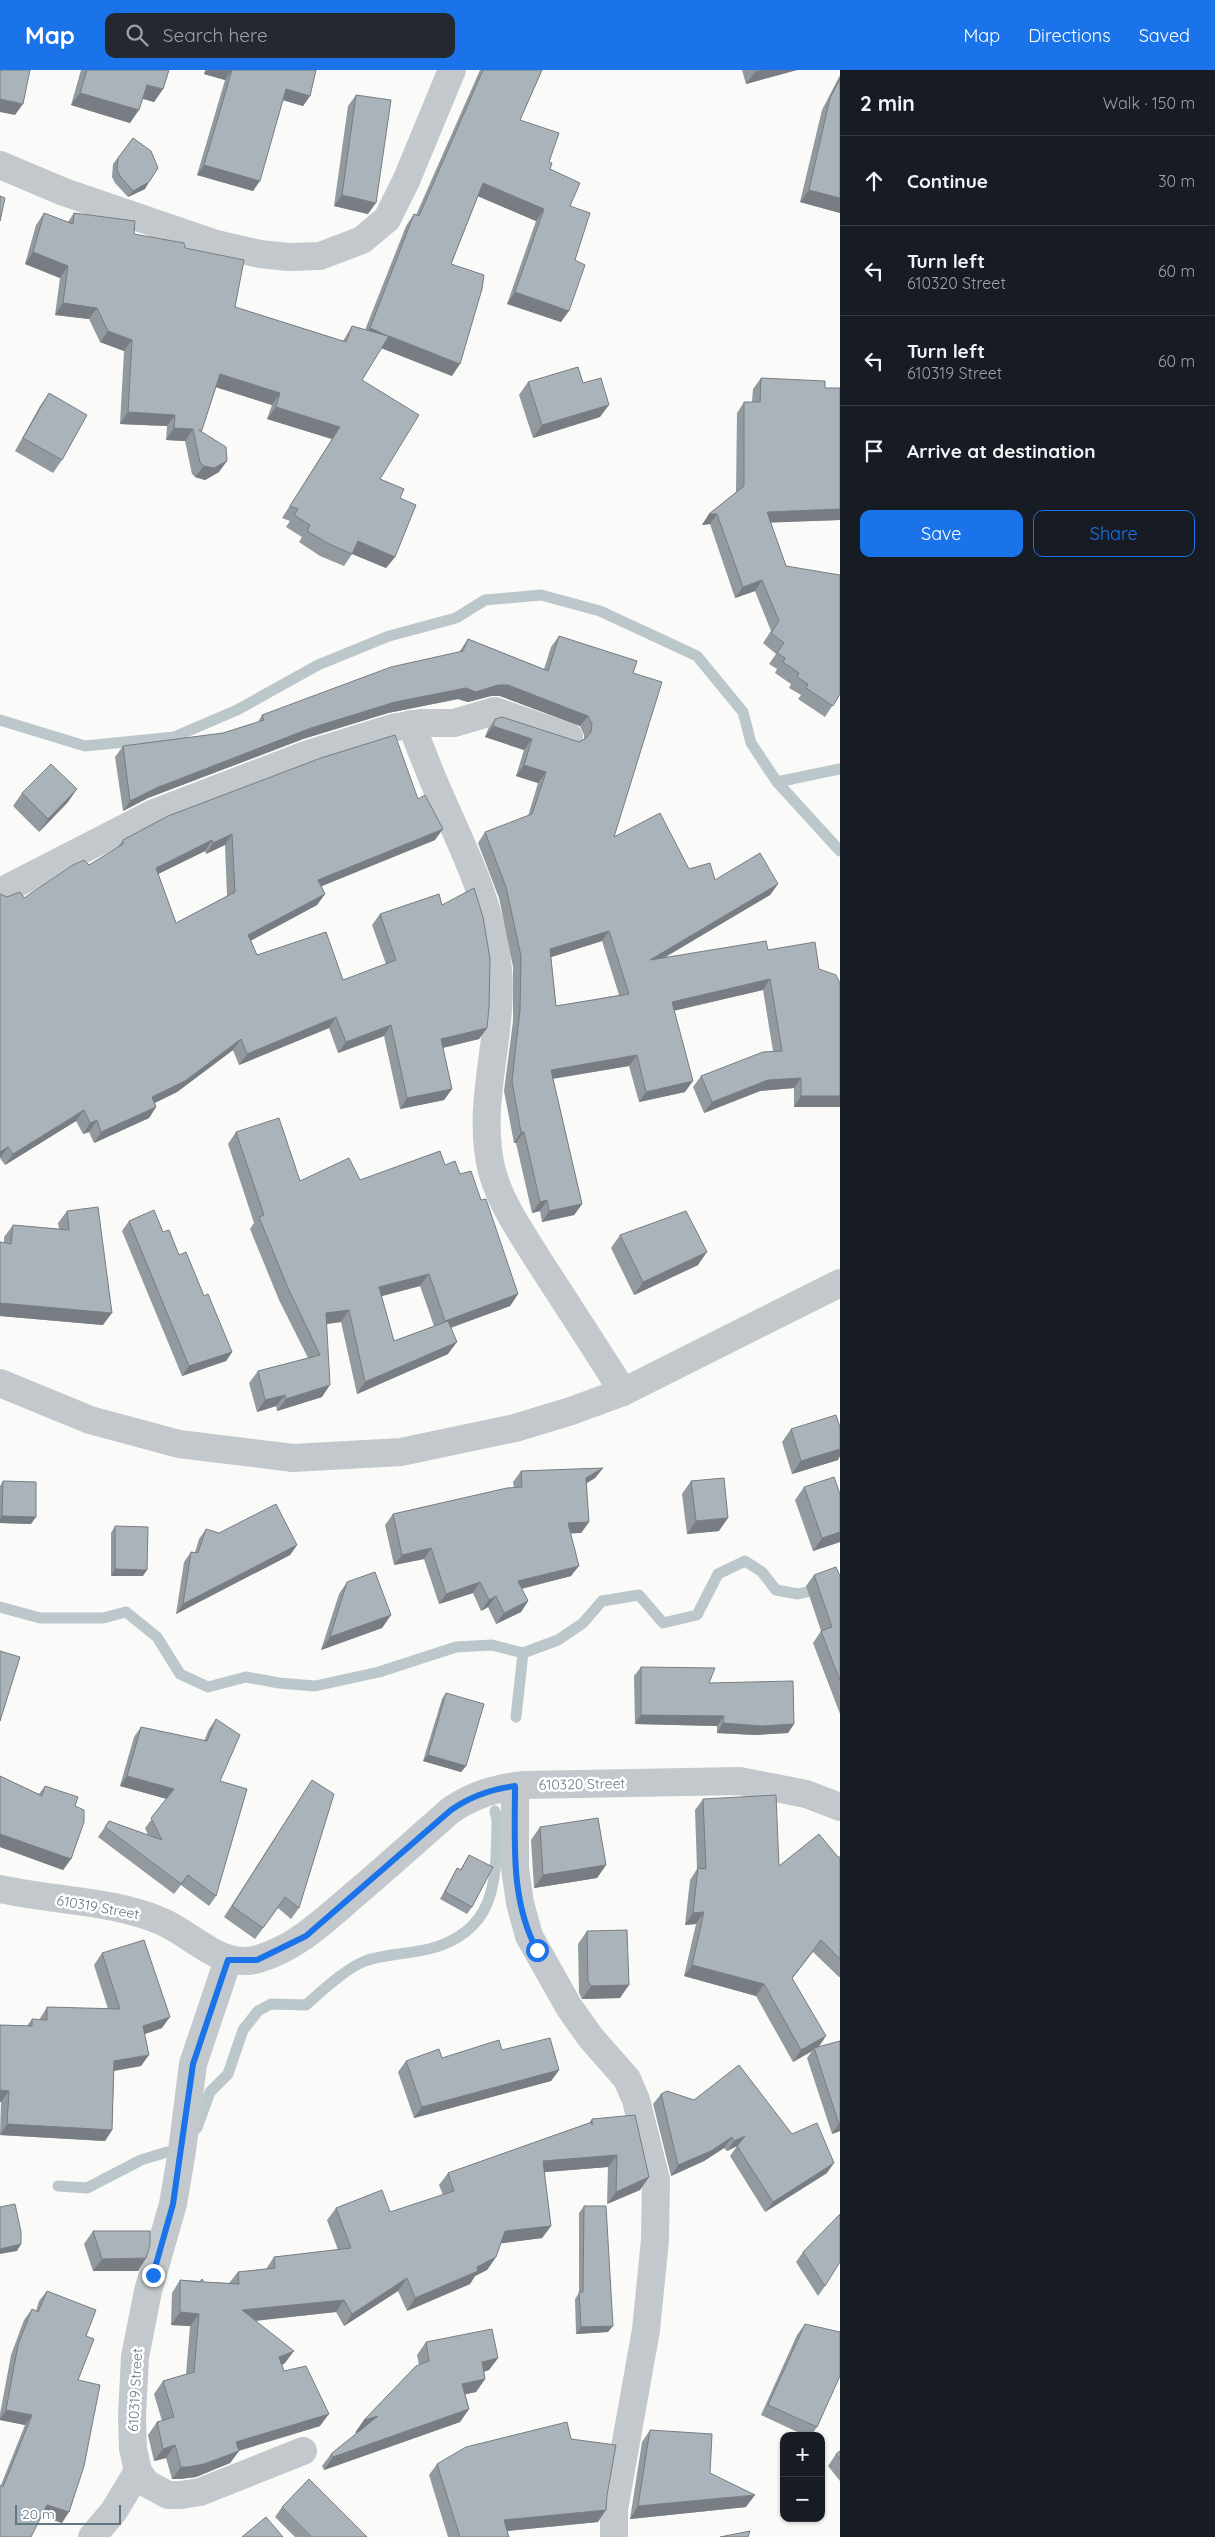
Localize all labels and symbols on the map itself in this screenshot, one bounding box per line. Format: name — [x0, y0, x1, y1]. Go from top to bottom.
street label: 610320 Street — [539, 1774, 626, 1794]
street label: 610319 Street — [55, 1891, 141, 1923]
route start — [526, 1939, 549, 1962]
route end — [142, 2264, 165, 2287]
street label: 610319 Street — [124, 2348, 146, 2432]
scale bar — [15, 2502, 121, 2525]

